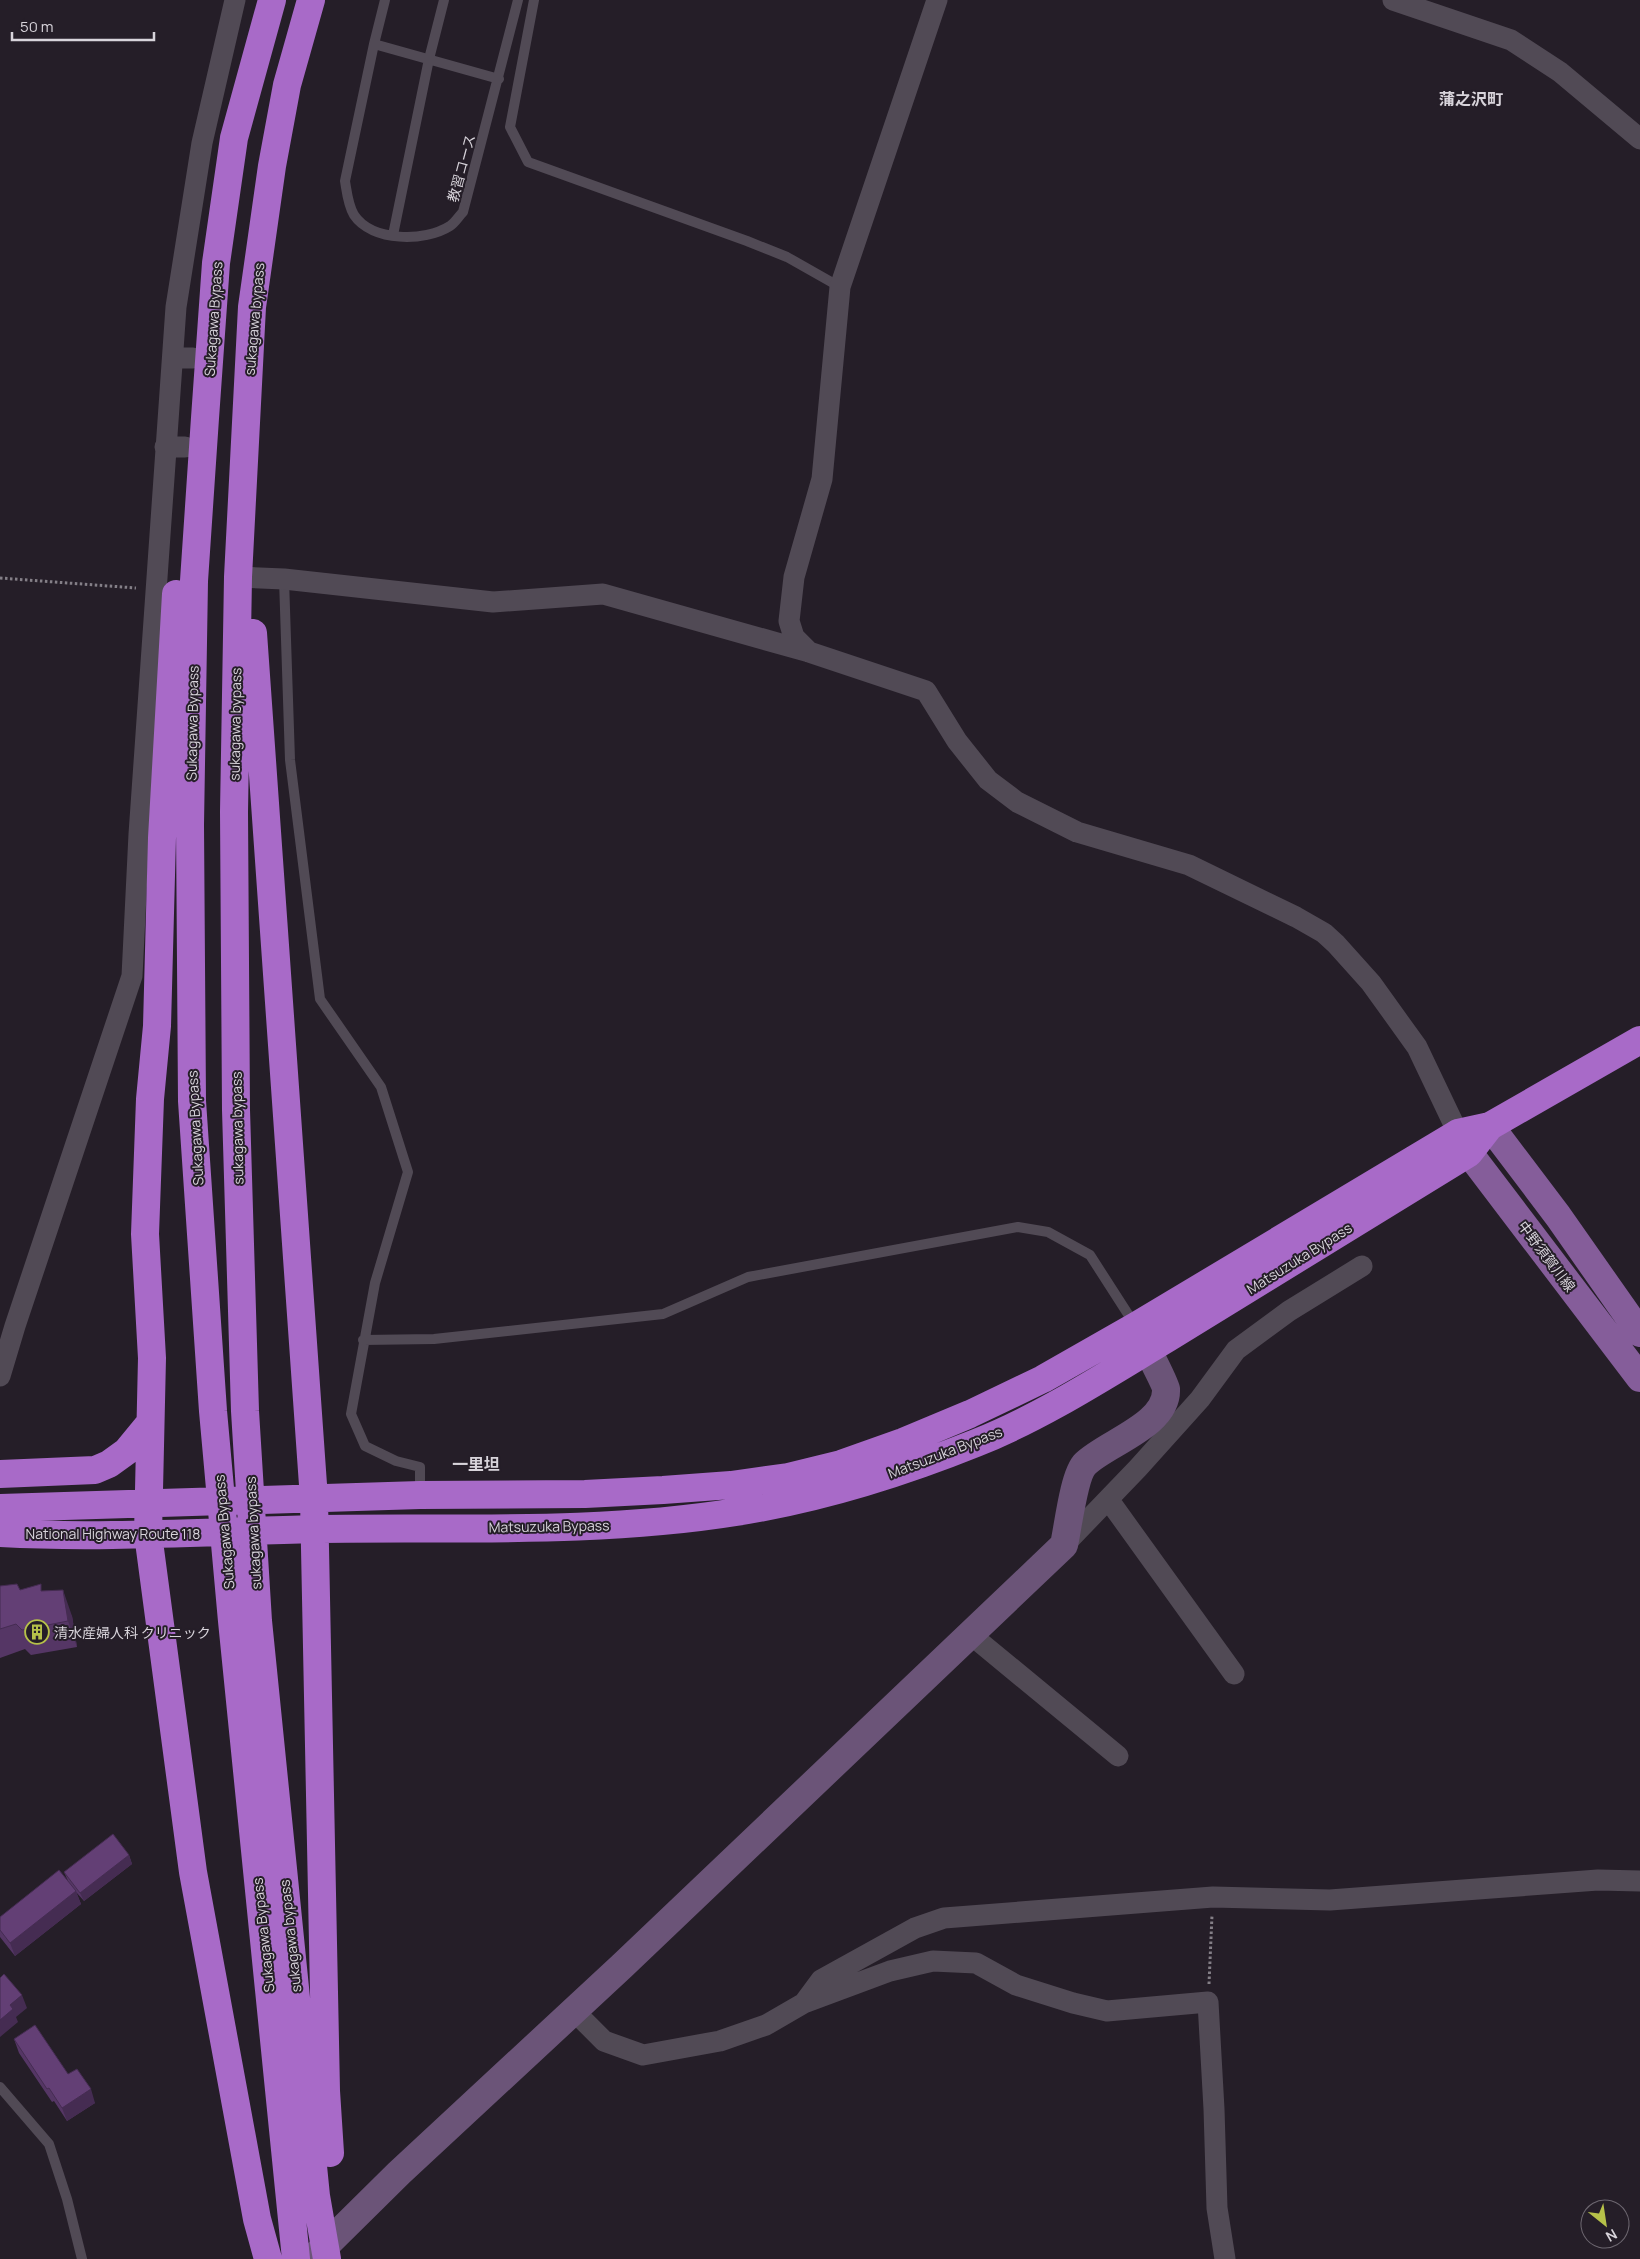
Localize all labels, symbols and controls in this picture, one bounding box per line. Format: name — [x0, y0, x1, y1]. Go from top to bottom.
scale bar — [12, 10, 155, 42]
text: 50 m — [20, 16, 54, 37]
district label: 蒲之沢町 — [1439, 88, 1503, 110]
street label: 教習コース — [443, 132, 479, 204]
street label: Sukagawa Bypass — [200, 261, 226, 377]
street label: sukagawa bypass — [240, 262, 268, 376]
street label: Sukagawa Bypass — [181, 665, 203, 781]
street label: sukagawa bypass — [225, 667, 245, 781]
street label: Sukagawa Bypass — [183, 1070, 207, 1186]
street label: sukagawa bypass — [227, 1071, 247, 1185]
street label: 中野須賀川線 — [1514, 1217, 1580, 1295]
street label: Matsuzuka Bypass — [1243, 1218, 1355, 1298]
street label: Matsuzuka Bypass — [885, 1421, 1005, 1483]
district label: 一里坦 — [452, 1453, 500, 1475]
street label: Sukagawa Bypass — [210, 1474, 238, 1590]
street label: sukagawa bypass — [241, 1476, 265, 1590]
street label: Matsuzuka Bypass — [488, 1515, 610, 1537]
street label: National Highway Route 118 — [26, 1524, 200, 1543]
building icon: 清水産婦人科 クリニック — [24, 1619, 50, 1645]
place label: 清水産婦人科 クリニック — [54, 1623, 211, 1642]
street label: Sukagawa Bypass — [248, 1877, 278, 1993]
street label: sukagawa bypass — [275, 1879, 305, 1993]
north arrow — [1580, 2199, 1630, 2249]
text: N — [1603, 2225, 1621, 2246]

